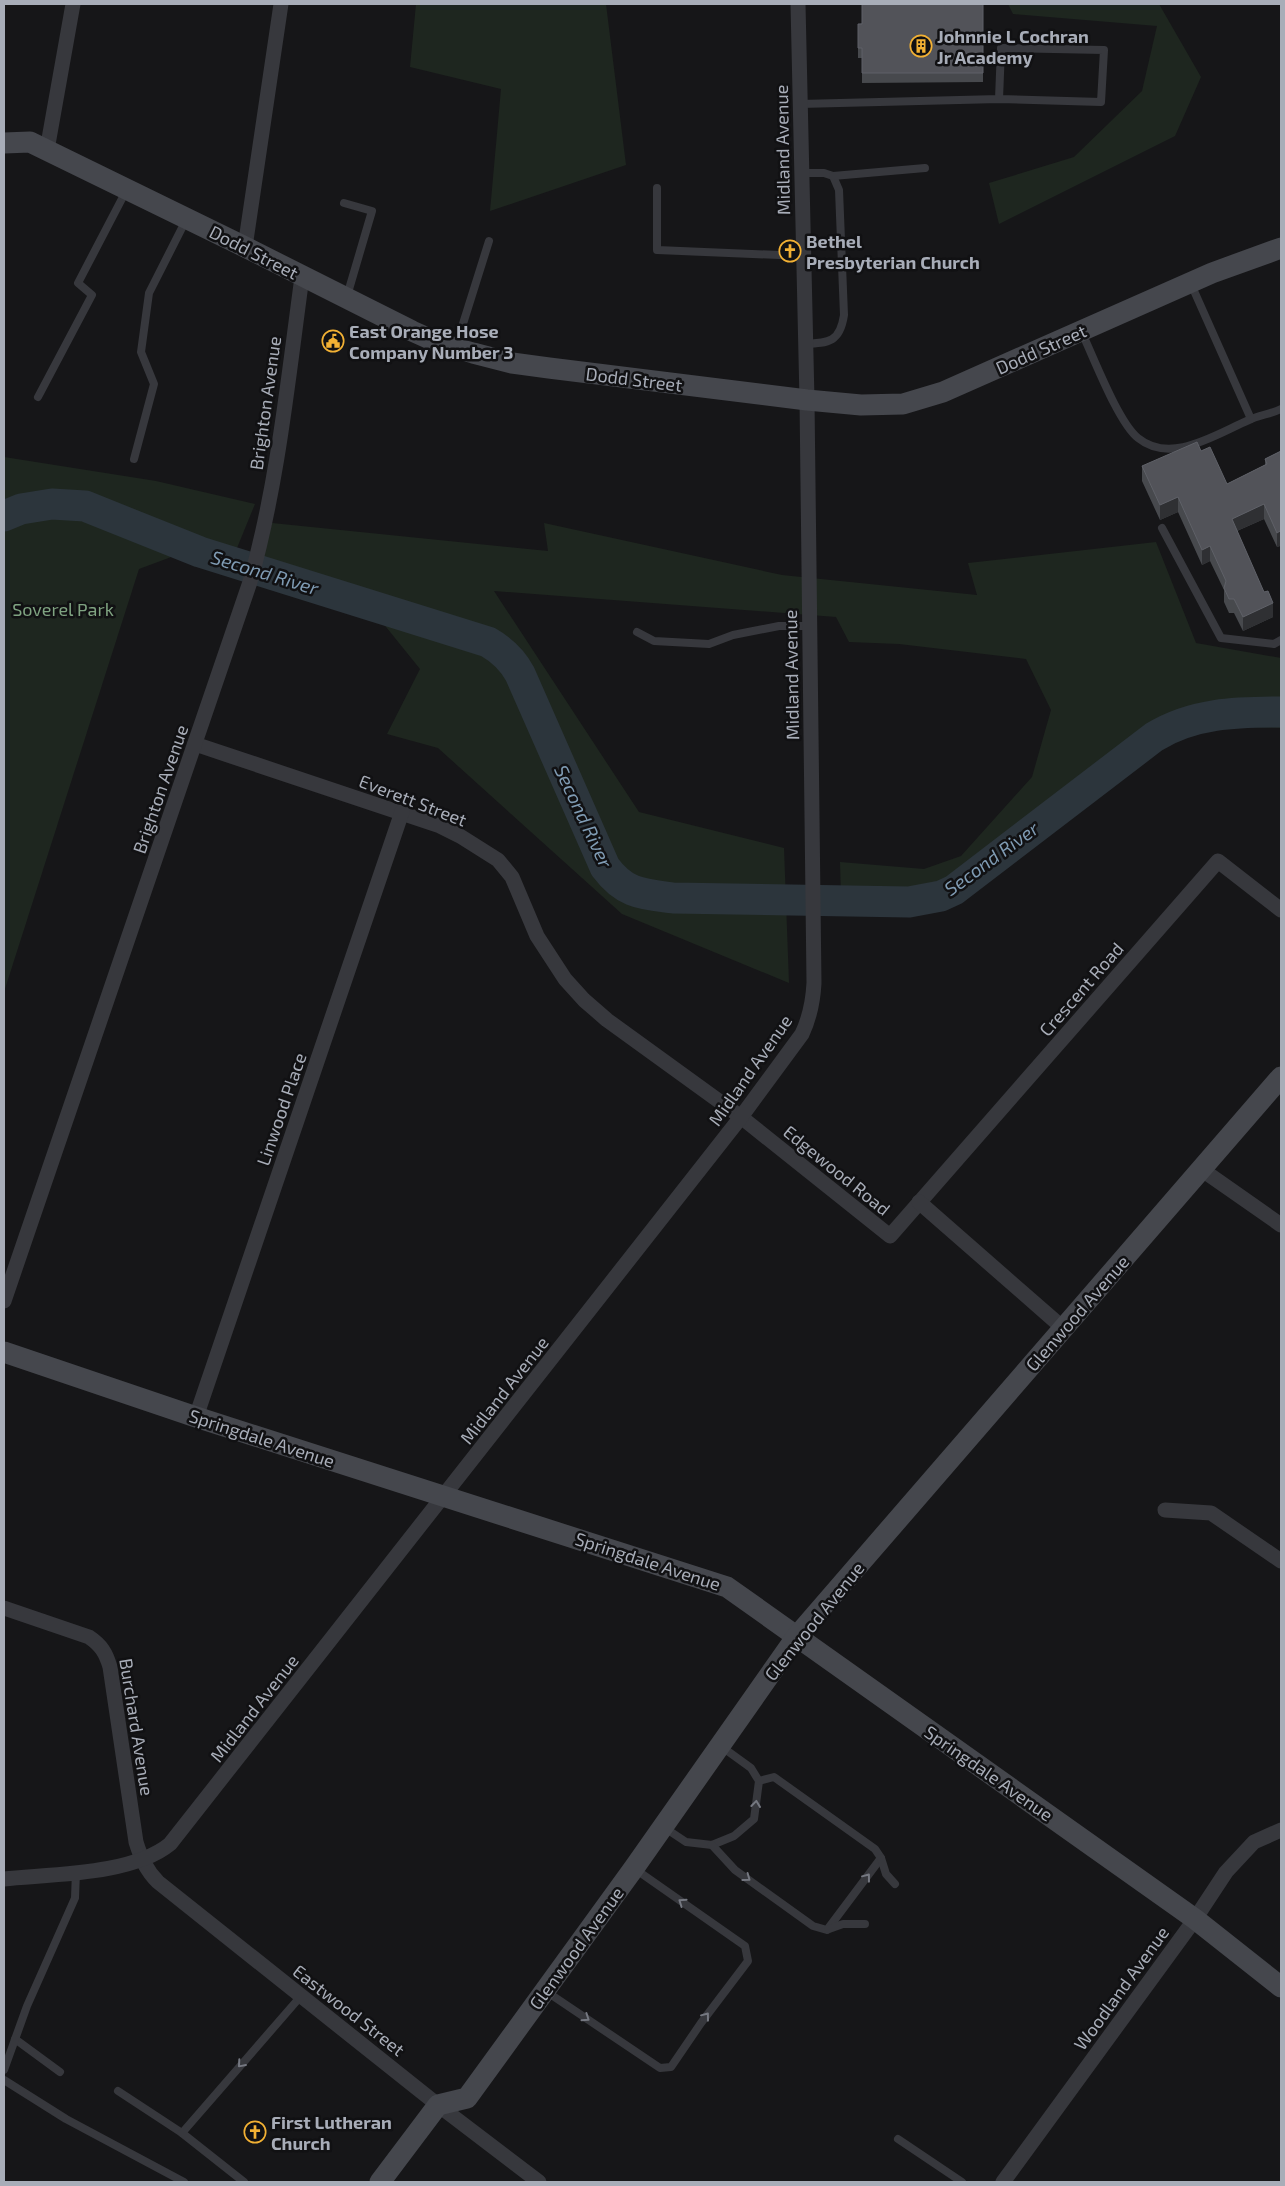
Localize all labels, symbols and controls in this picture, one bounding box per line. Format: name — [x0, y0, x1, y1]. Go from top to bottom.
place label: Johnnie L Cochran Jr Academy — [937, 25, 1089, 68]
building icon: Johnnie L Cochran Jr Academy — [909, 34, 933, 58]
street label: Midland Avenue — [770, 85, 794, 215]
street label: Dodd Street — [206, 220, 302, 284]
place label: Bethel Presbyterian Church — [806, 230, 980, 273]
church icon: Bethel Presbyterian Church — [778, 239, 802, 263]
street label: Dodd Street — [992, 319, 1090, 379]
place label: East Orange Hose Company Number 3 — [349, 320, 513, 363]
public building icon: East Orange Hose Company Number 3 — [321, 329, 345, 353]
street label: Brighton Avenue — [245, 335, 285, 471]
street label: Dodd Street — [585, 362, 684, 396]
water label: Second River — [209, 545, 322, 599]
park label: Soverel Park — [12, 598, 114, 620]
street label: Midland Avenue — [779, 610, 803, 740]
street label: Brighton Avenue — [128, 722, 192, 856]
water label: Second River — [550, 761, 618, 872]
street label: Everett Street — [356, 769, 470, 831]
water label: Second River — [939, 816, 1043, 900]
street label: Crescent Road — [1034, 938, 1128, 1040]
street label: Midland Avenue — [704, 1010, 796, 1130]
street label: Linwood Place — [251, 1050, 311, 1168]
street label: Edgewood Road — [779, 1120, 895, 1220]
street label: Glenwood Avenue — [1021, 1251, 1133, 1375]
street label: Midland Avenue — [455, 1332, 553, 1448]
street label: Springdale Avenue — [186, 1404, 338, 1472]
street label: Springdale Avenue — [572, 1527, 724, 1595]
street label: Glenwood Avenue — [759, 1557, 869, 1685]
street label: Midland Avenue — [205, 1650, 303, 1766]
street label: Burchard Avenue — [115, 1657, 159, 1797]
street label: Springdale Avenue — [921, 1720, 1057, 1826]
one-way arrow — [750, 1800, 761, 1808]
one-way arrow — [741, 1872, 751, 1881]
one-way arrow — [861, 1874, 869, 1883]
street label: Glenwood Avenue — [524, 1882, 628, 2014]
one-way arrow — [678, 1899, 687, 1908]
street label: Woodland Avenue — [1069, 1922, 1173, 2054]
street label: Eastwood Street — [289, 1960, 409, 2060]
one-way arrow — [580, 2012, 590, 2021]
one-way arrow — [700, 2013, 708, 2022]
one-way arrow — [238, 2059, 247, 2068]
place label: First Lutheran Church — [271, 2111, 392, 2154]
church icon: First Lutheran Church — [243, 2120, 267, 2144]

